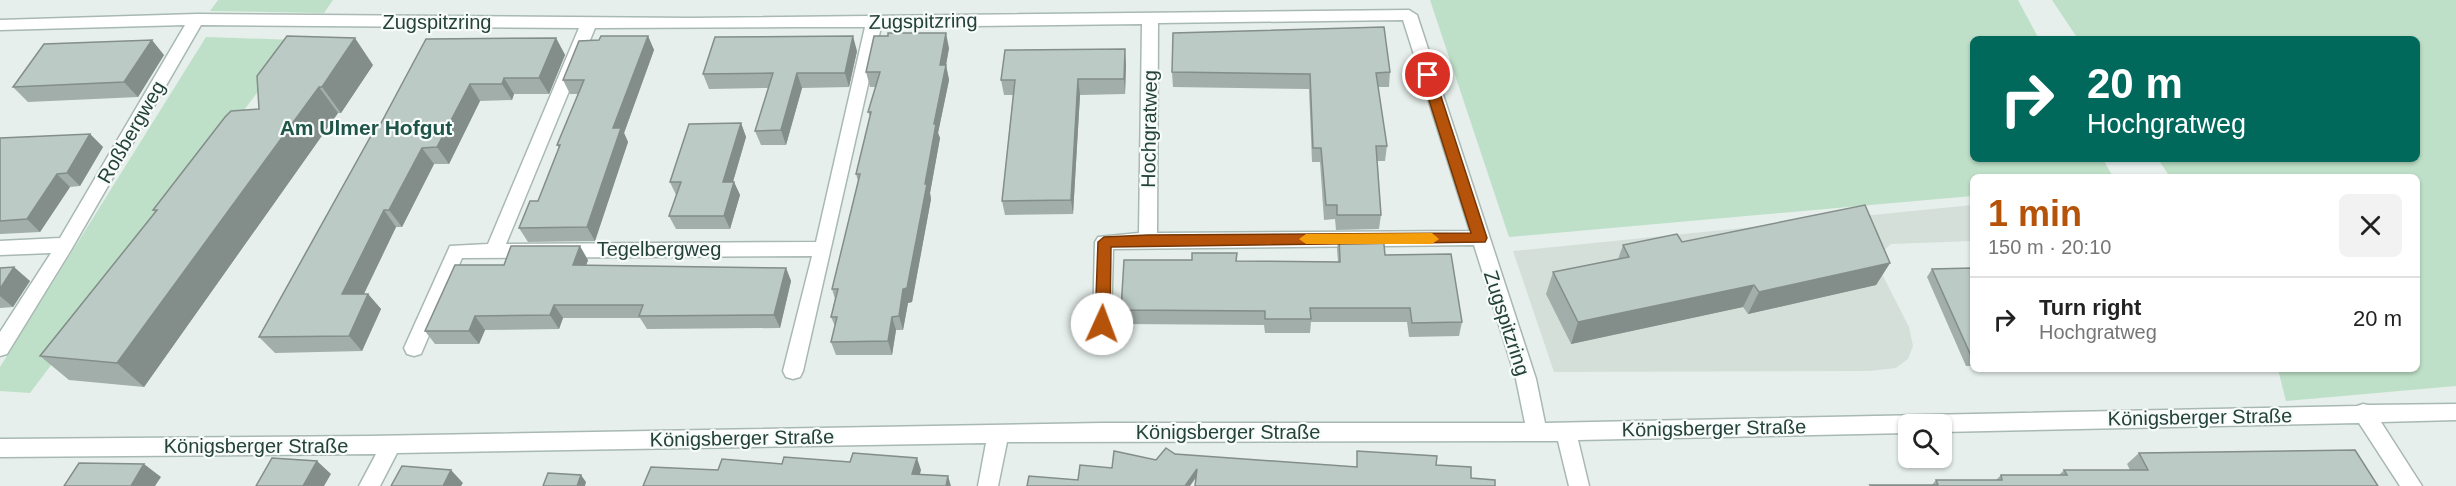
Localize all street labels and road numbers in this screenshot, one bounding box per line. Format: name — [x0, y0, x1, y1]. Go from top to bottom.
street label: Zugspitzring — [868, 9, 978, 33]
street label: Zugspitzring — [383, 11, 491, 33]
street label: Hochgratweg — [1137, 70, 1161, 188]
street label: Roßbergweg — [93, 77, 169, 187]
street label: Tegelbergweg — [597, 238, 721, 260]
street label: Zugspitzring — [1480, 268, 1534, 378]
street label: Königsberger Straße — [2108, 404, 2292, 430]
street label: Königsberger Straße — [1622, 415, 1806, 441]
street label: Königsberger Straße — [1136, 421, 1320, 443]
street label: Königsberger Straße — [650, 425, 834, 451]
street label: Königsberger Straße — [164, 435, 348, 457]

